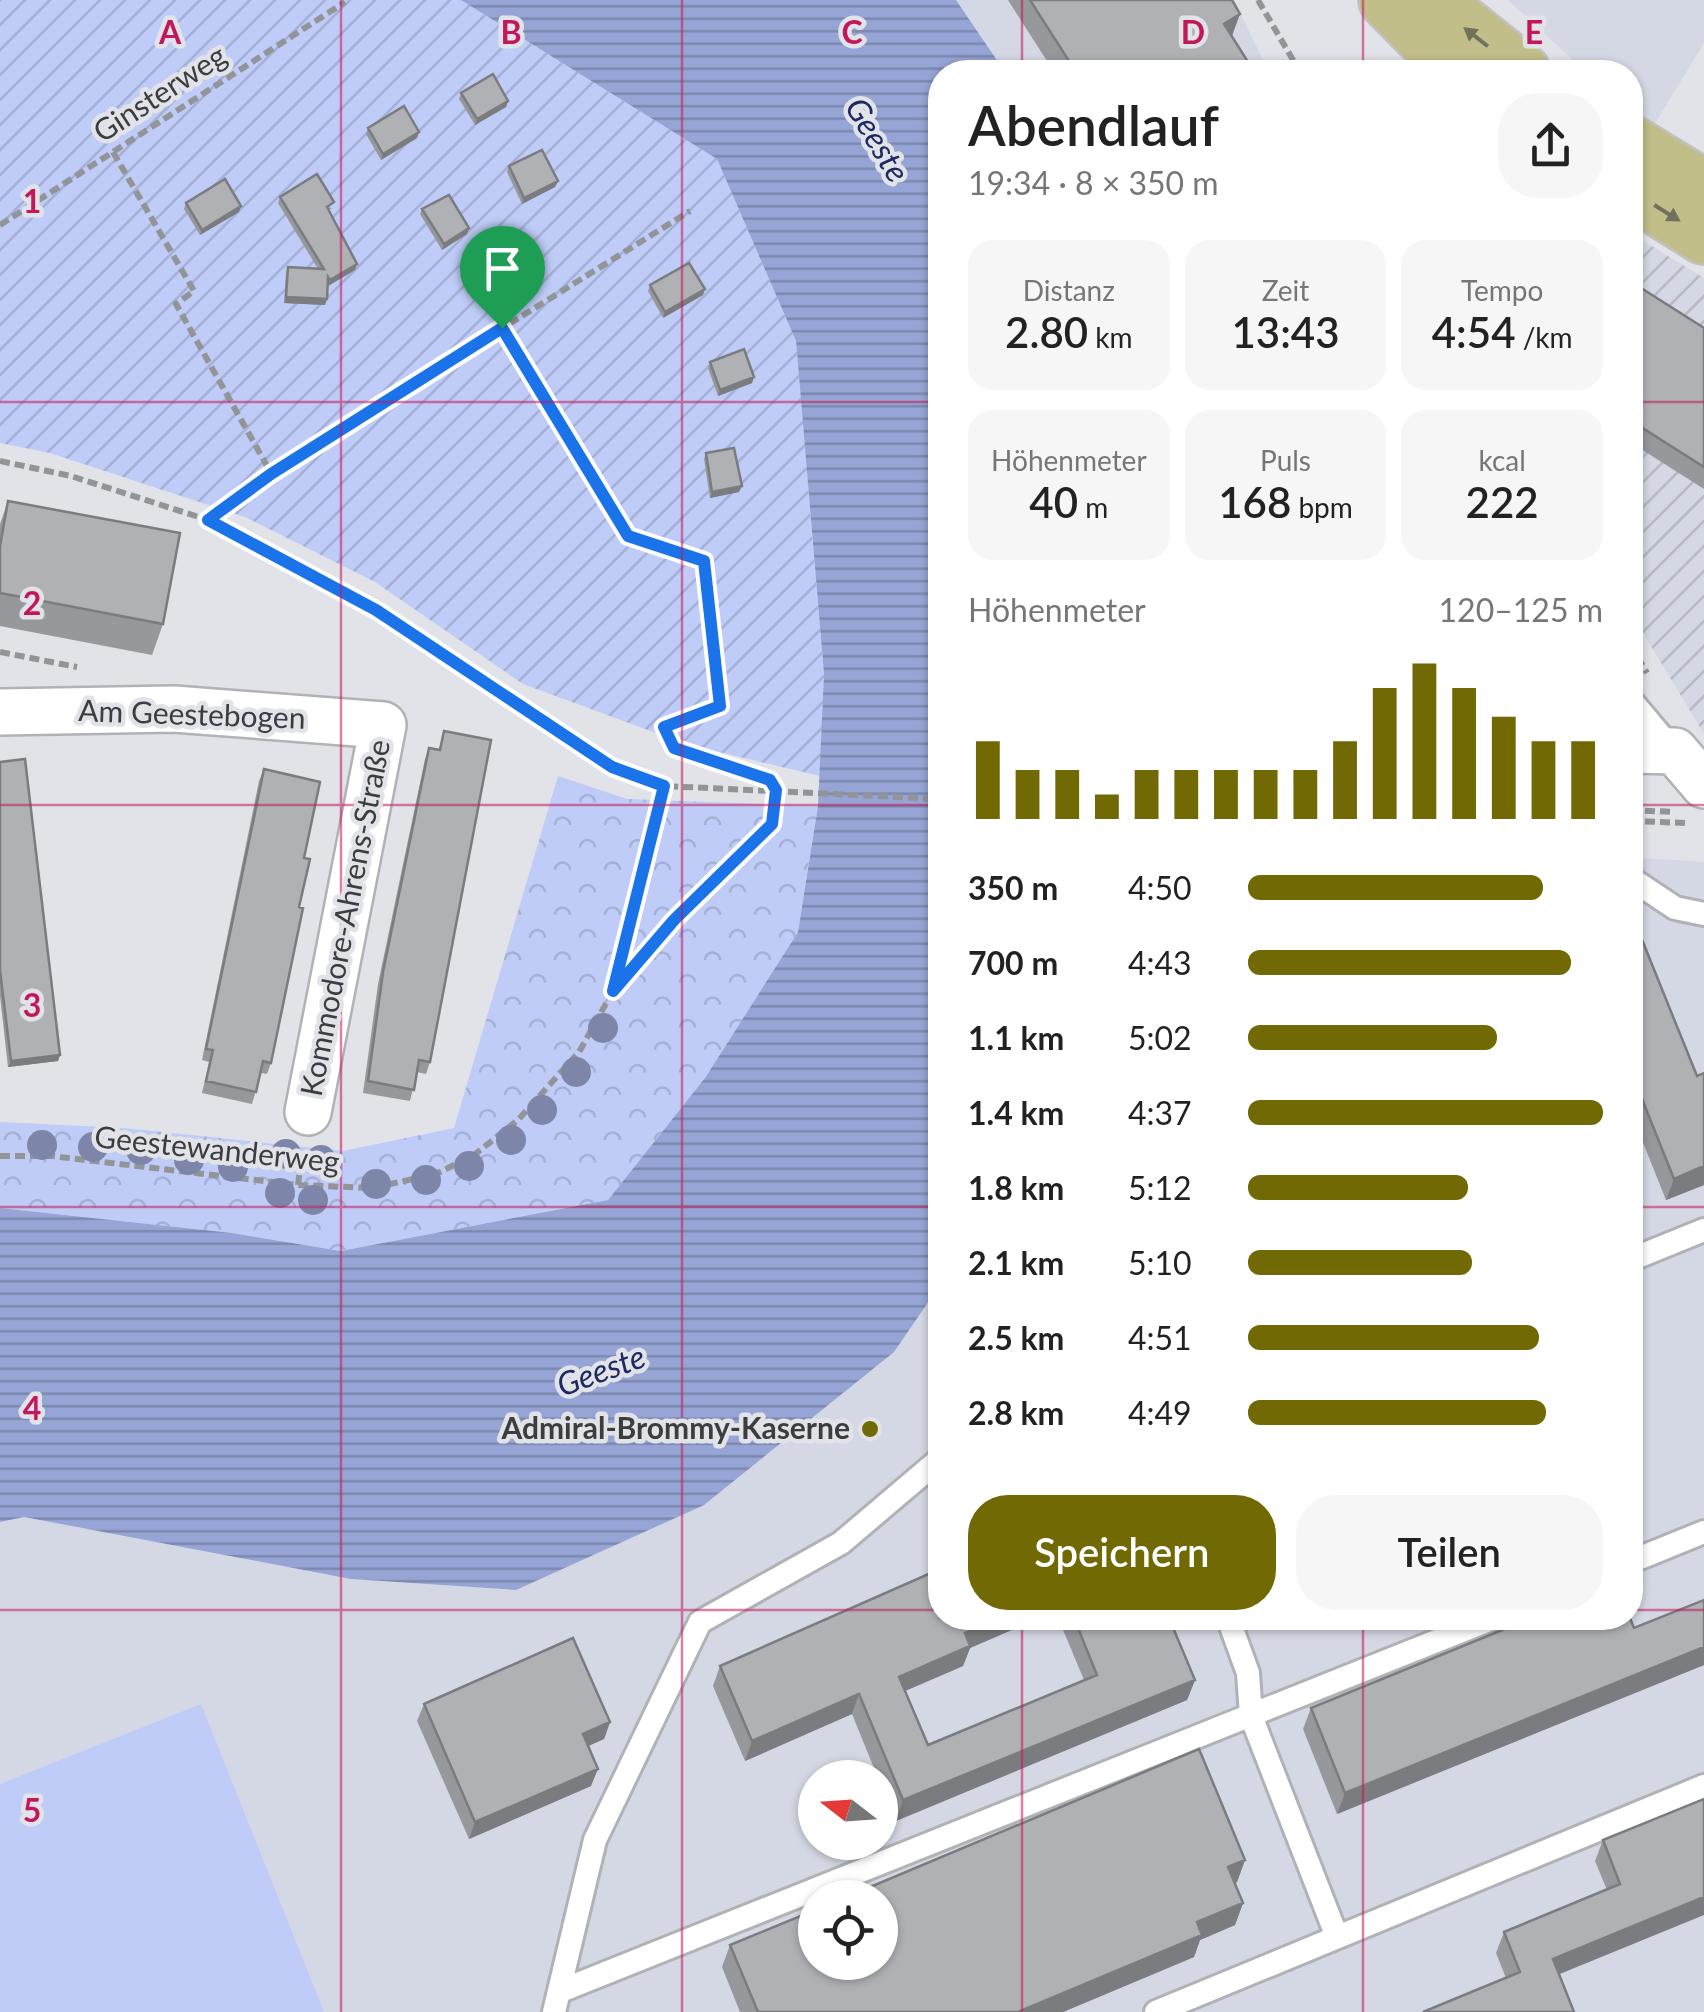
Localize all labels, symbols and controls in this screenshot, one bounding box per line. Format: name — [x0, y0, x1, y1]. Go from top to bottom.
text: A — [158, 12, 182, 51]
text: B — [500, 12, 522, 51]
text: C — [841, 12, 863, 51]
text: D — [1181, 12, 1205, 51]
text: E — [1525, 12, 1543, 51]
one-way arrow — [1463, 27, 1489, 48]
street label: Ginsterweg — [86, 36, 232, 149]
water label: Geeste — [838, 90, 918, 188]
text: Abendlauf — [968, 92, 1219, 158]
button: share — [1498, 93, 1603, 198]
text: 19:34 · 8 × 350 m — [968, 163, 1219, 202]
text: 1 — [23, 181, 41, 220]
one-way arrow — [1653, 204, 1681, 222]
pin — [460, 226, 545, 329]
icon: arrive — [475, 241, 530, 296]
text: Distanz — [1023, 273, 1115, 307]
text: Zeit — [1262, 273, 1309, 307]
text: Tempo — [1461, 273, 1543, 307]
text: 2.80 — [1005, 307, 1088, 357]
text: 13:43 — [1231, 307, 1340, 357]
text: 4:54 — [1432, 307, 1516, 357]
text: km — [1088, 320, 1133, 354]
text: /km — [1516, 320, 1573, 354]
text: Höhenmeter — [991, 443, 1147, 477]
text: Puls — [1260, 443, 1311, 477]
text: kcal — [1479, 443, 1526, 477]
text: 40 — [1029, 477, 1078, 527]
text: 168 — [1218, 477, 1291, 527]
text: 222 — [1466, 477, 1539, 527]
text: m — [1078, 490, 1108, 524]
text: bpm — [1291, 490, 1353, 524]
text: 2 — [23, 583, 41, 622]
text: Höhenmeter — [968, 590, 1146, 629]
text: 120–125 m — [1439, 590, 1603, 629]
street label: Am Geestebogen — [78, 691, 306, 735]
street label: Kommodore-Ahrens-Straße — [292, 736, 396, 1099]
text: 350 m — [968, 868, 1058, 907]
text: 4:50 — [1128, 868, 1192, 907]
text: 700 m — [968, 943, 1058, 982]
text: 4:43 — [1128, 943, 1192, 982]
text: 3 — [23, 985, 41, 1024]
text: 1.1 km — [968, 1018, 1064, 1057]
text: 5:02 — [1128, 1018, 1192, 1057]
text: 1.4 km — [968, 1093, 1064, 1132]
text: 4:37 — [1128, 1093, 1192, 1132]
street label: Geestewanderweg — [93, 1117, 342, 1179]
text: 1.8 km — [968, 1168, 1064, 1207]
text: 5:12 — [1128, 1168, 1192, 1207]
text: 2.1 km — [968, 1243, 1064, 1282]
text: 5:10 — [1128, 1243, 1192, 1282]
text: 2.5 km — [968, 1318, 1064, 1357]
text: 4:51 — [1128, 1318, 1192, 1357]
water label: Geeste — [551, 1336, 650, 1404]
text: 4 — [23, 1388, 41, 1427]
text: 2.8 km — [968, 1393, 1064, 1432]
text: 4:49 — [1128, 1393, 1192, 1432]
place label: Admiral-Brommy-Kaserne — [500, 1409, 850, 1445]
marker: Admiral-Brommy-Kaserne — [859, 1418, 881, 1440]
button: Speichern — [968, 1495, 1276, 1610]
button: Teilen — [1296, 1495, 1603, 1610]
north arrow — [798, 1760, 898, 1860]
map controls — [798, 1760, 898, 1980]
text: 5 — [23, 1790, 41, 1829]
button: locate — [798, 1880, 898, 1980]

